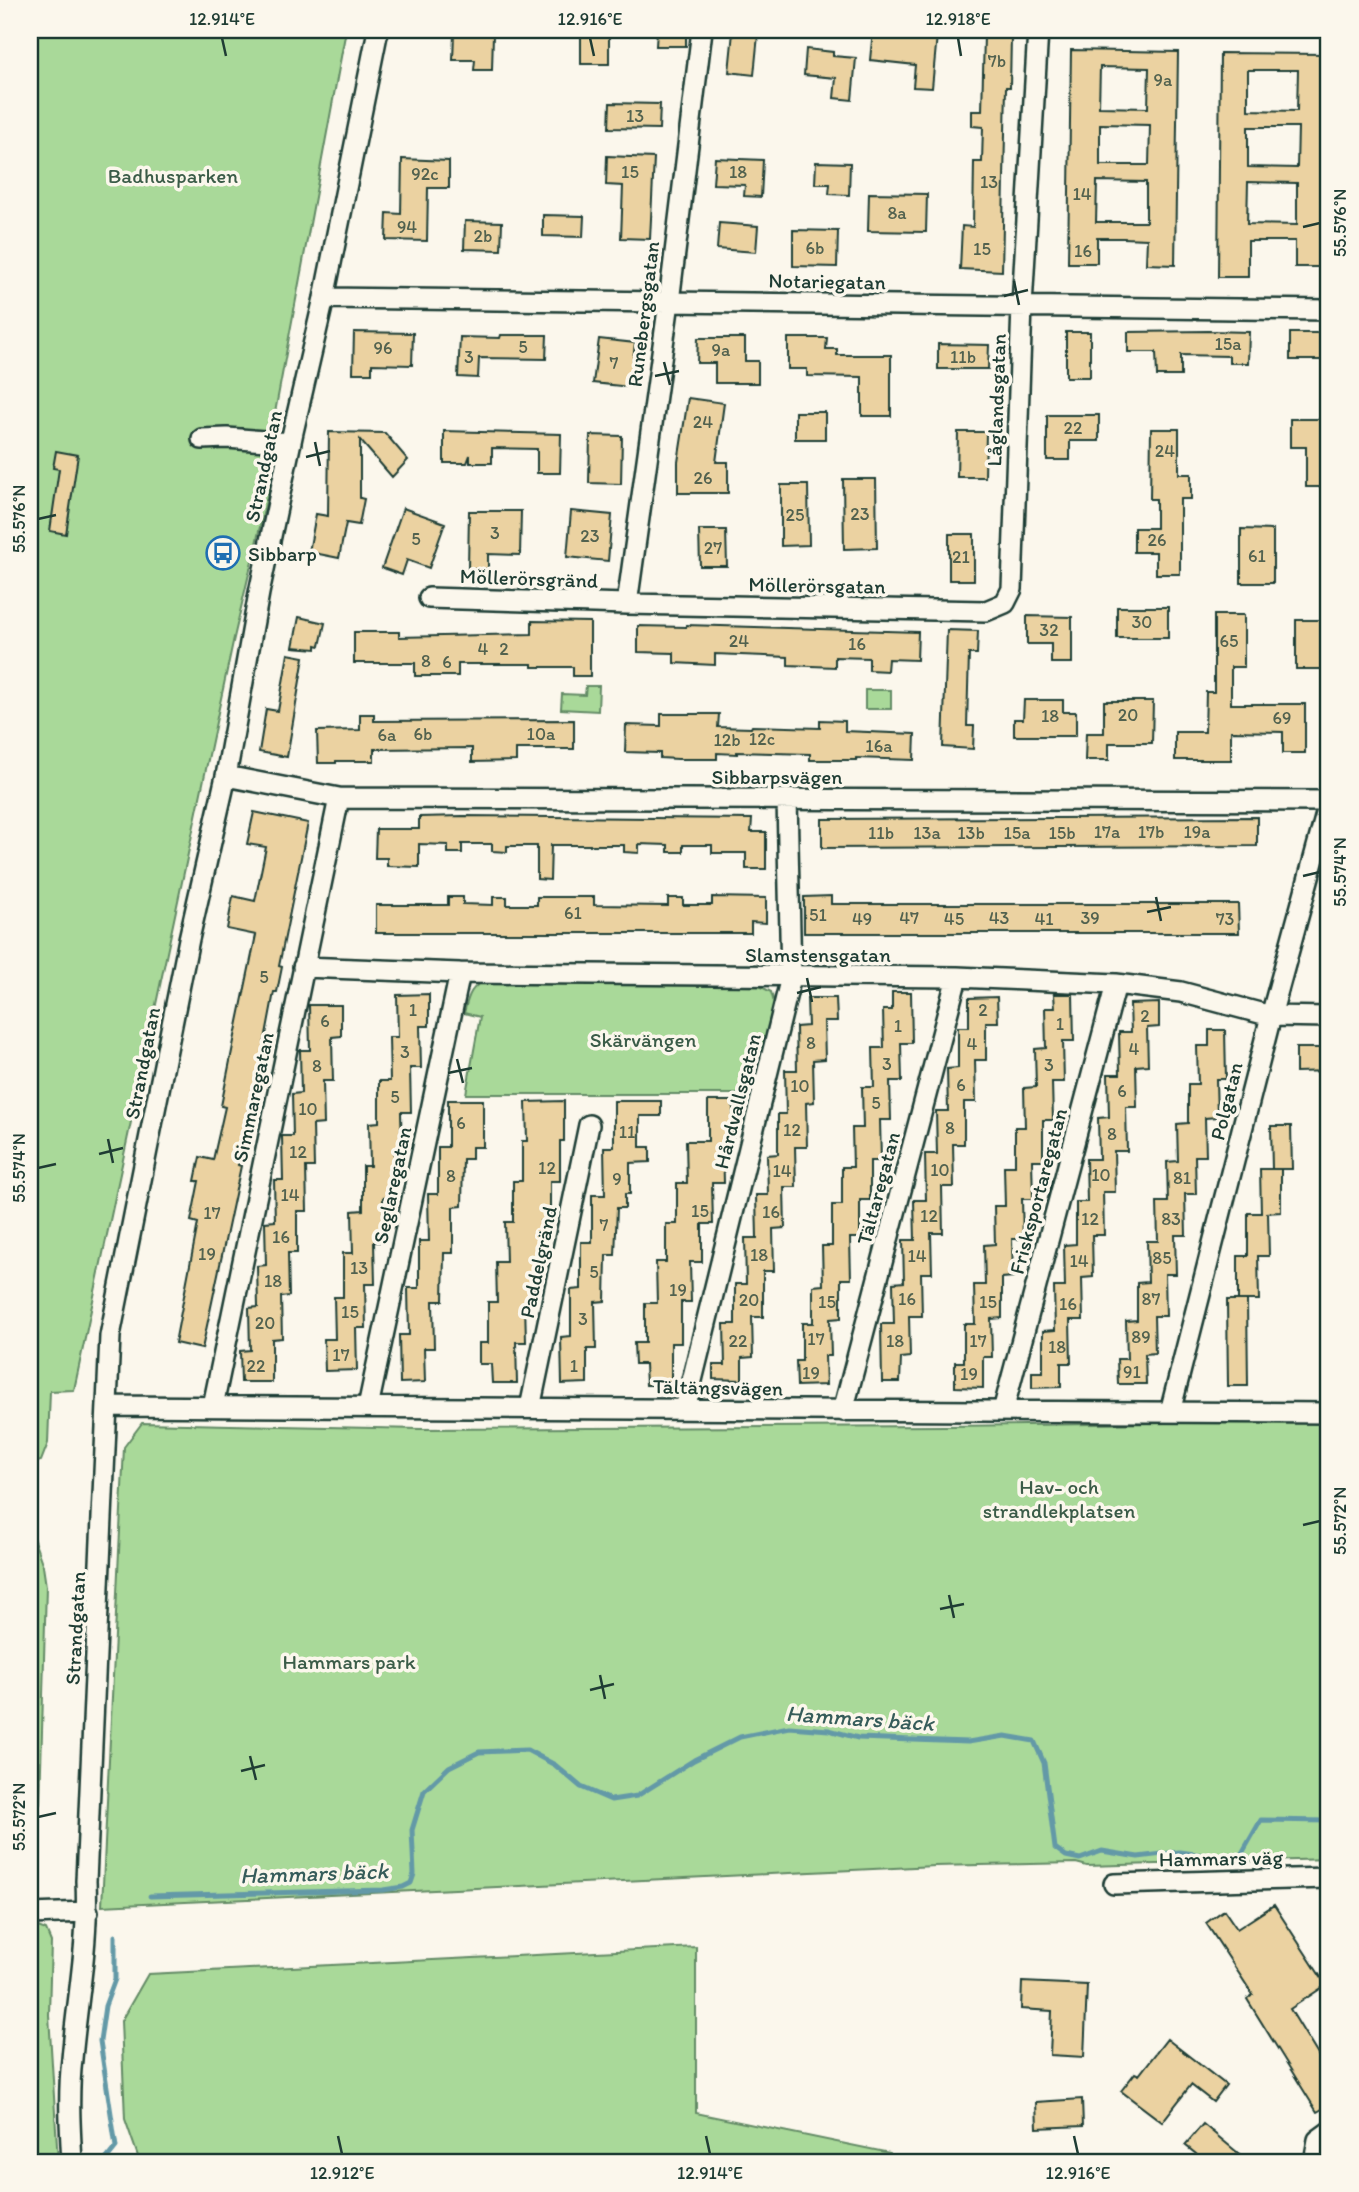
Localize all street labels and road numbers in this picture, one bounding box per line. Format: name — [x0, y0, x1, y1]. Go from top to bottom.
street label: Runebergsgatan — [622, 240, 664, 388]
street label: Notariegatan — [768, 267, 886, 295]
street label: Låglandsgatan — [981, 333, 1011, 467]
street label: Strandgatan — [239, 408, 287, 524]
street label: Möllerörsgränd — [459, 563, 599, 593]
street label: Möllerörsgatan — [748, 571, 886, 599]
street label: Sibbarpsvägen — [712, 764, 842, 789]
street label: Slamstensgatan — [745, 942, 891, 967]
street label: Strandgatan — [119, 1005, 165, 1121]
street label: Simmaregatan — [227, 1030, 279, 1164]
street label: Hårdvallsgatan — [708, 1031, 766, 1171]
street label: Polgatan — [1204, 1059, 1248, 1143]
street label: Frisksportaregatan — [1004, 1105, 1072, 1277]
street label: Seglaregatan — [367, 1124, 417, 1246]
street label: Tältaregatan — [851, 1129, 905, 1247]
street label: Paddelgränd — [514, 1203, 562, 1320]
street label: Tältängsvägen — [653, 1373, 783, 1401]
street label: Strandgatan — [60, 1570, 90, 1685]
street label: Hammars väg — [1159, 1844, 1284, 1872]

